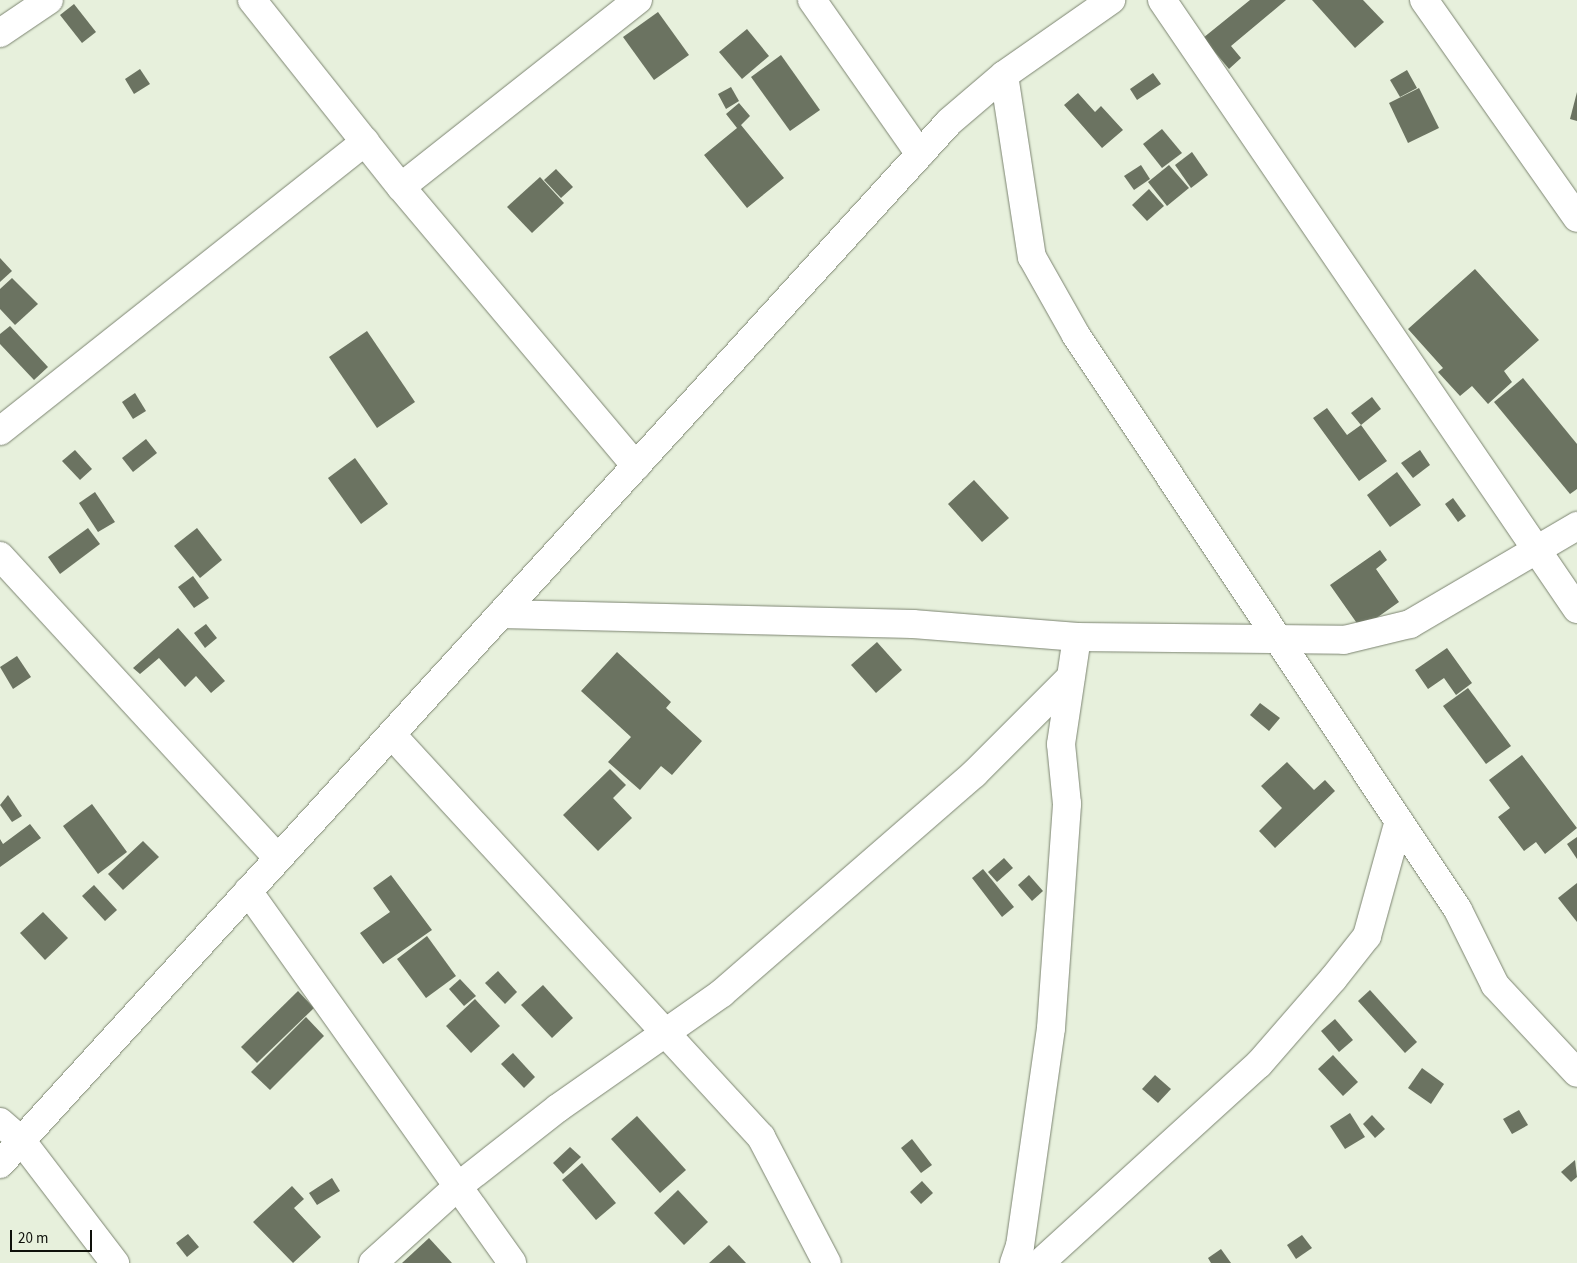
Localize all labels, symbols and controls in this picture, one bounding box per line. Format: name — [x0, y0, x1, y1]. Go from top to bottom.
scale bar — [12, 1220, 95, 1252]
text: 20 m — [18, 1228, 48, 1249]

